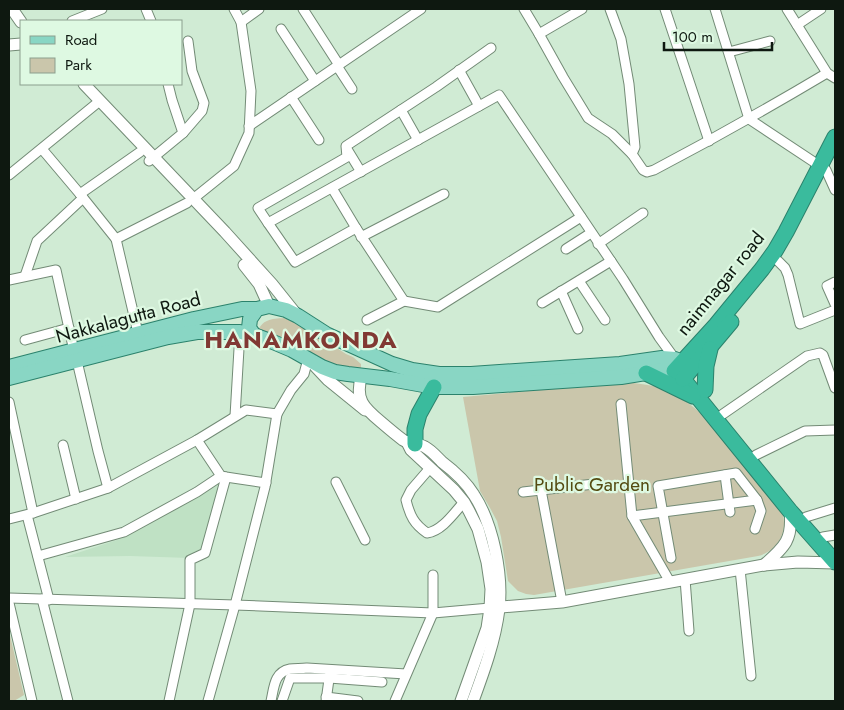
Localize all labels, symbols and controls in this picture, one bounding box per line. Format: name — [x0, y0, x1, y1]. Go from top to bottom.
legend — [20, 20, 182, 85]
scale bar — [664, 20, 772, 52]
text: 100 m — [672, 26, 713, 48]
text: Road — [65, 29, 97, 51]
text: Park — [65, 54, 92, 76]
street label: naimnagar road — [670, 226, 771, 341]
street label: Nakkalagutta Road — [53, 285, 204, 350]
district label: HANAMKONDA — [204, 322, 398, 357]
park label: Public Garden — [534, 471, 650, 498]

